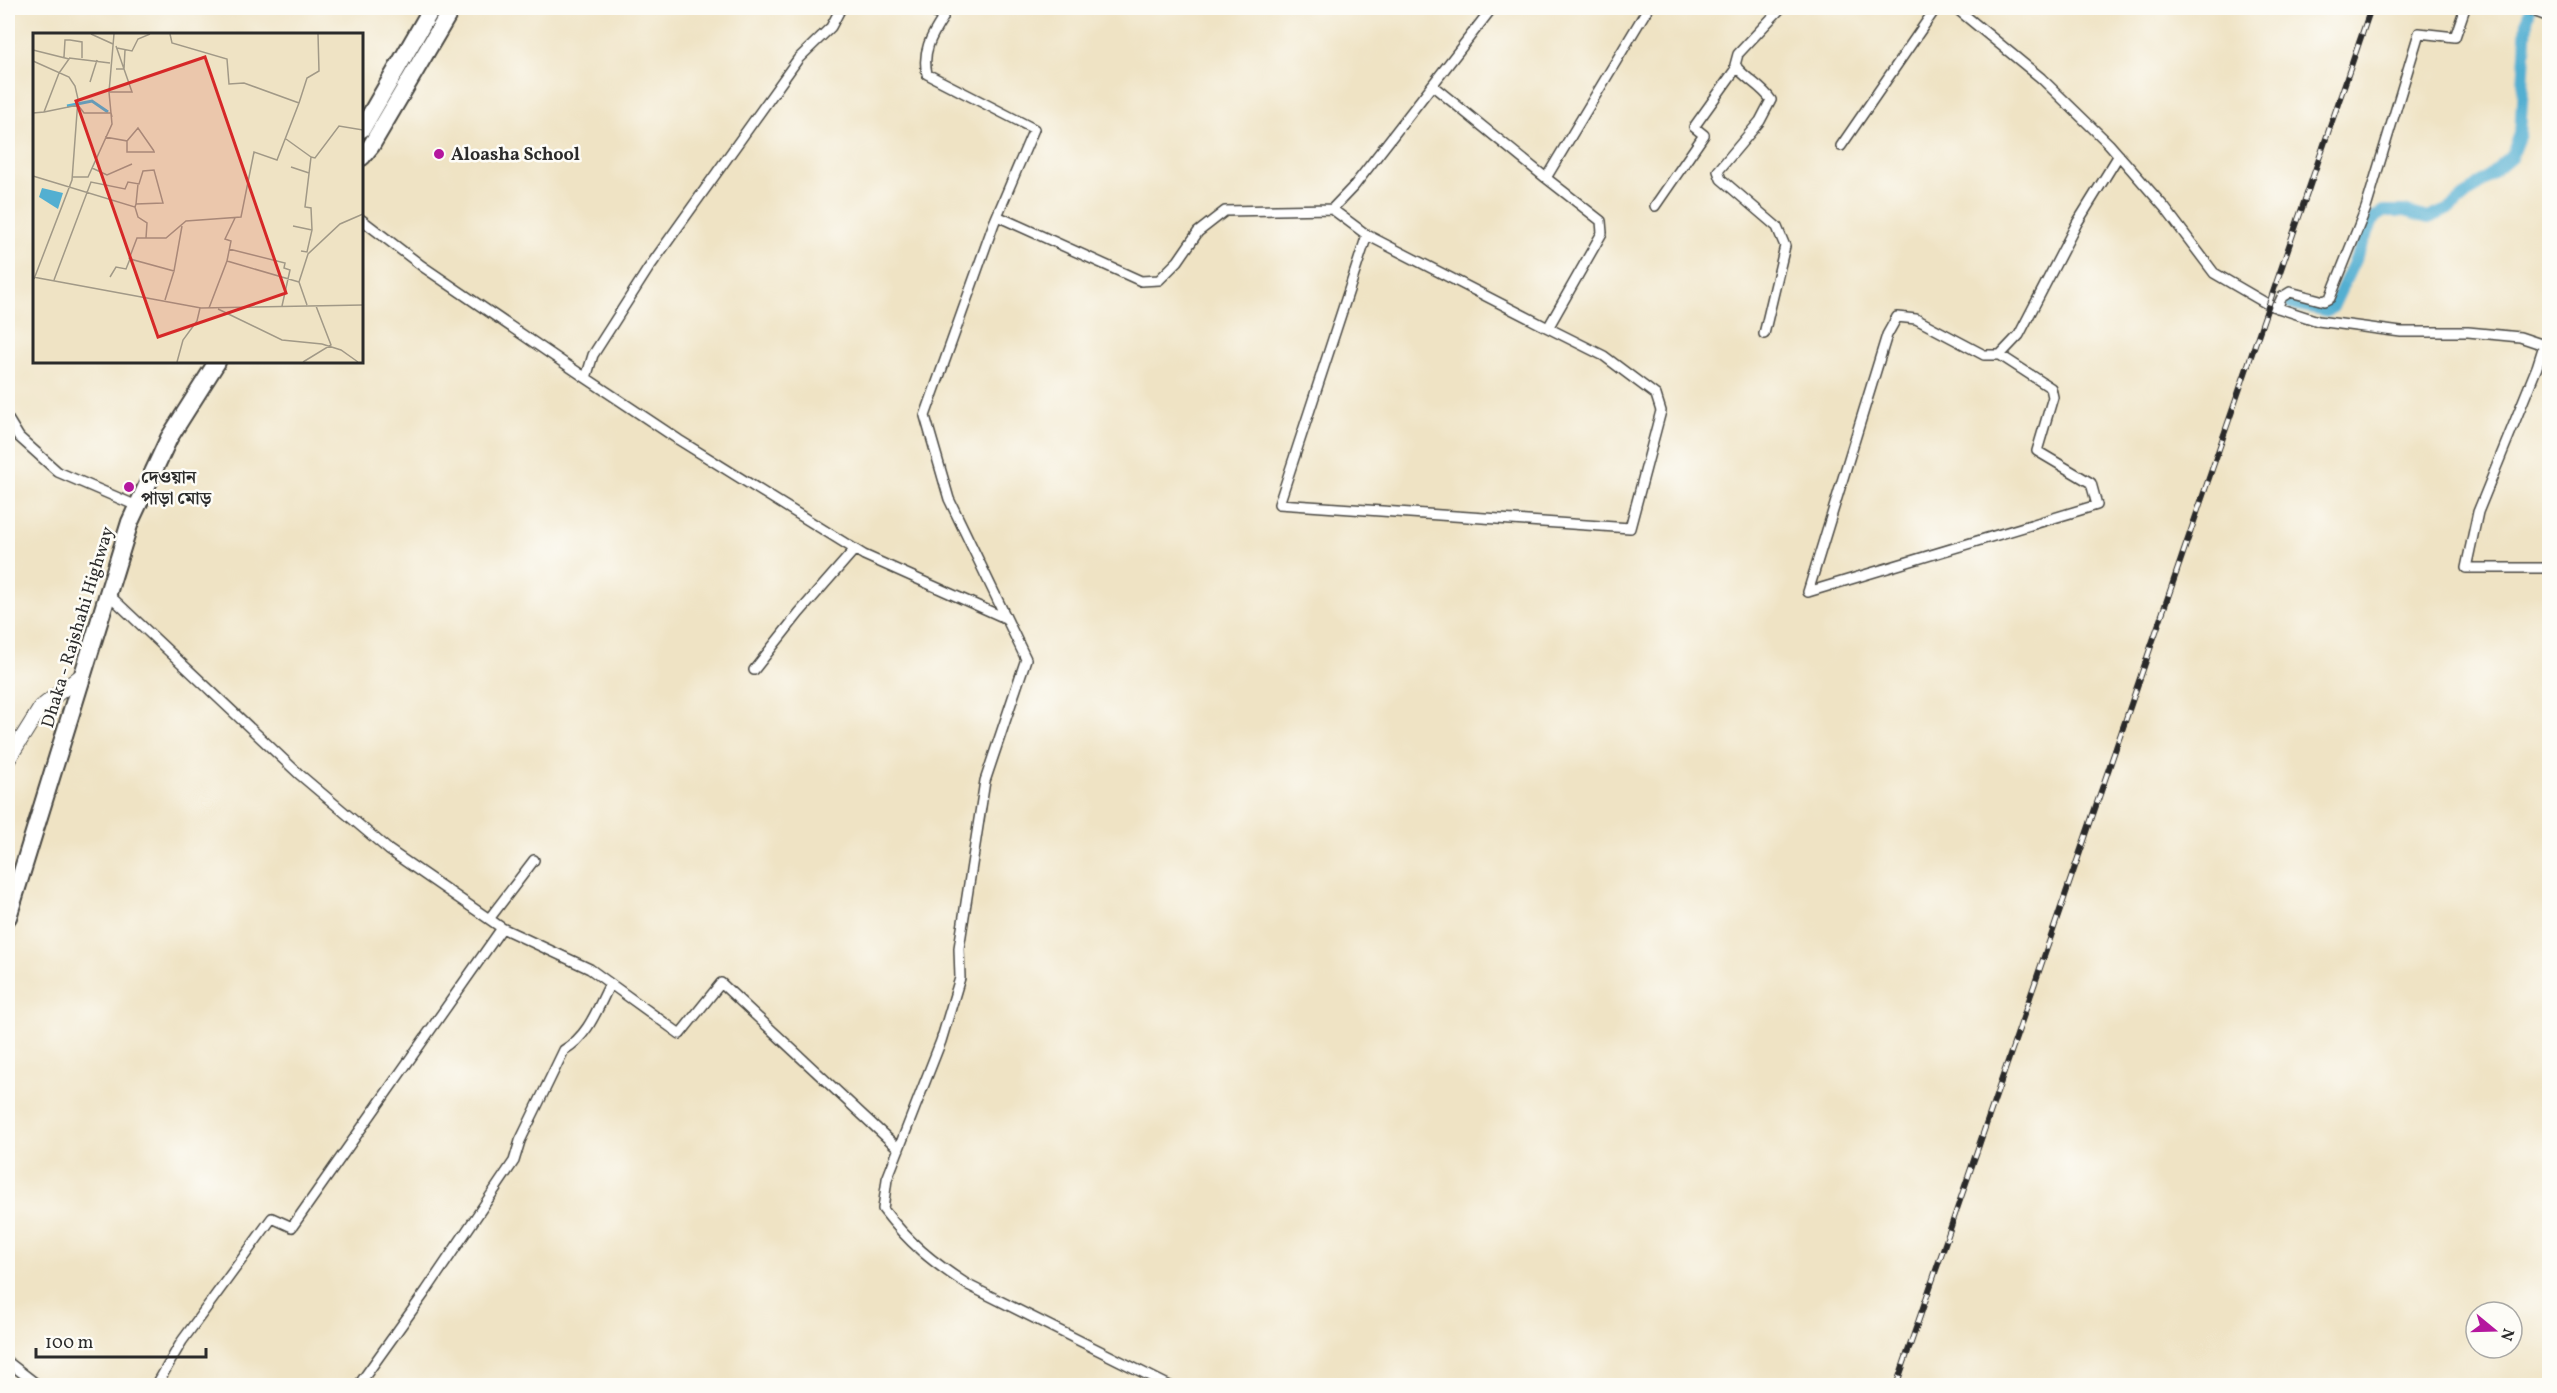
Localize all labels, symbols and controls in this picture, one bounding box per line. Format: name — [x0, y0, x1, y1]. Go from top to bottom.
inset map — [33, 33, 363, 363]
place label: Aloasha School — [451, 143, 580, 168]
marker: Aloasha School — [432, 147, 446, 161]
place label: দেওয়ান পাড়া মোড় — [141, 466, 213, 512]
marker: দেওয়ান পাড়া মোড় — [122, 480, 136, 494]
street label: Dhaka - Rajshahi Highway — [36, 523, 121, 731]
north arrow — [2464, 1300, 2524, 1360]
scale bar — [36, 1321, 206, 1359]
text: N — [2494, 1325, 2519, 1344]
text: 100 m — [45, 1331, 94, 1356]

